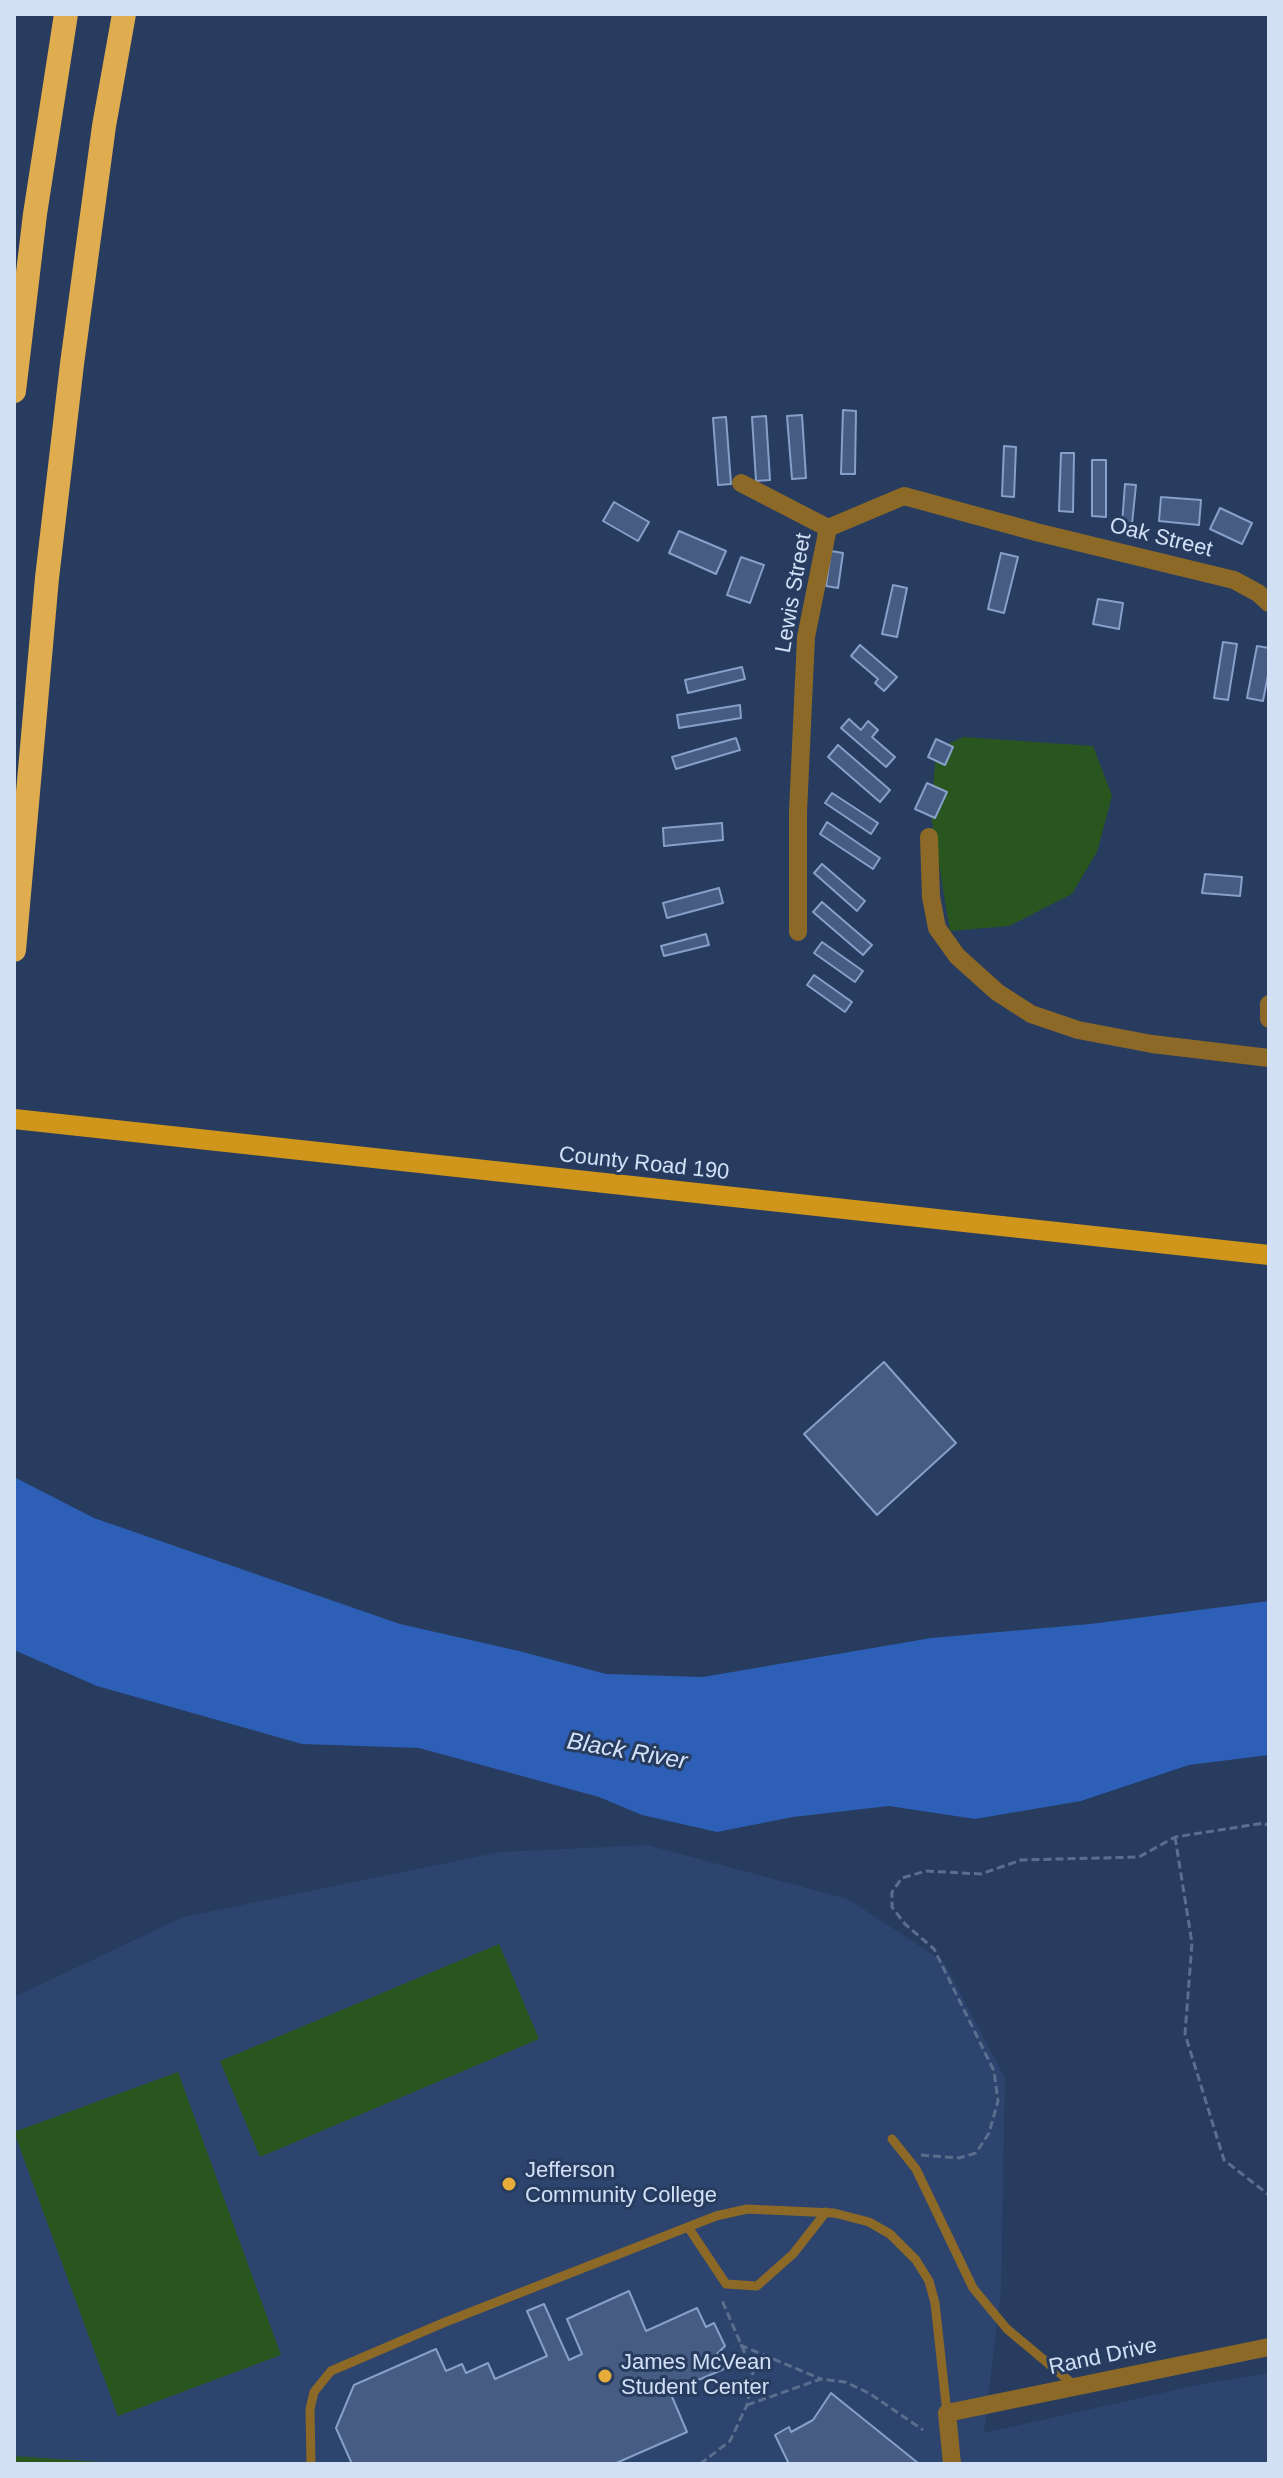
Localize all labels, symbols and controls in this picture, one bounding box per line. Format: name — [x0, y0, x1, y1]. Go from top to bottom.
street label: Oak Street — [1107, 512, 1215, 564]
street label: Lewis Street — [770, 531, 818, 655]
street label: County Road 190 — [557, 1142, 731, 1186]
water label: Black River — [565, 1727, 689, 1777]
place label: Jefferson Community College — [525, 2158, 717, 2210]
marker: Jefferson Community College — [500, 2175, 518, 2193]
street label: Rand Drive — [1046, 2333, 1160, 2381]
place label: James McVean Student Center — [621, 2350, 771, 2402]
marker: James McVean Student Center — [596, 2367, 614, 2385]

